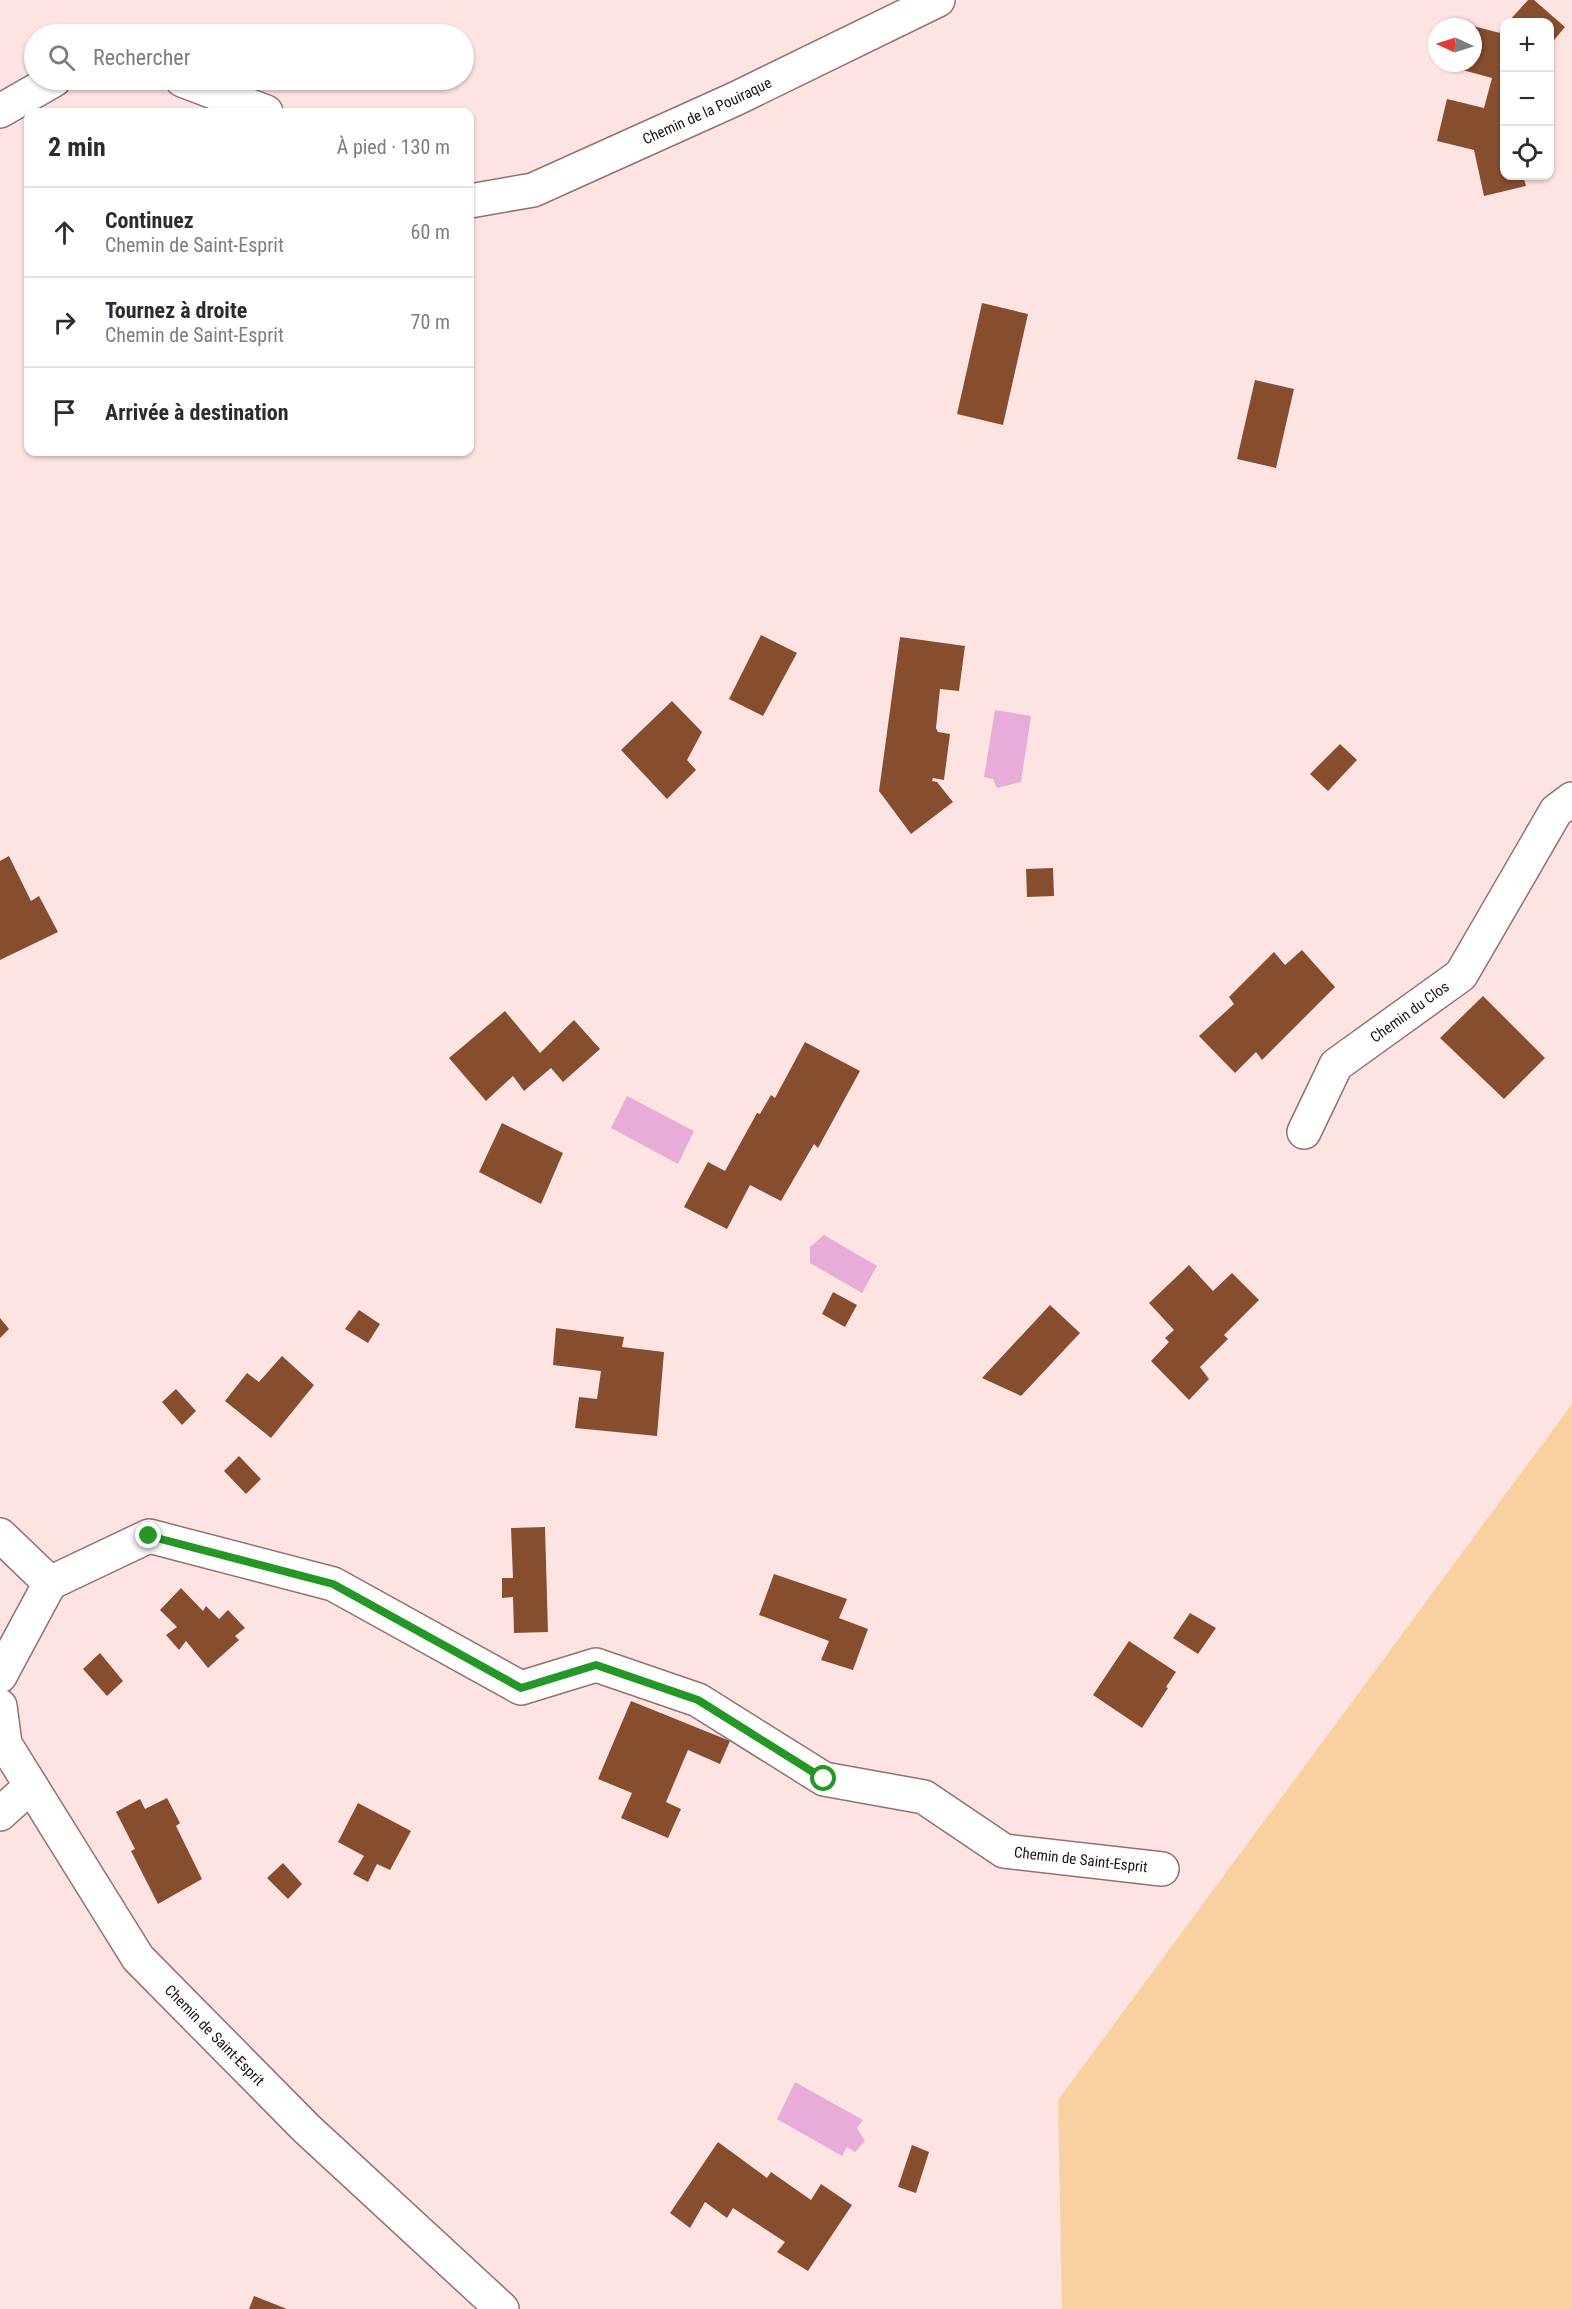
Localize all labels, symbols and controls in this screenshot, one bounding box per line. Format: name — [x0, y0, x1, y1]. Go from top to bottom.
north arrow — [1428, 18, 1482, 72]
map controls — [1500, 18, 1554, 180]
button: + — [1500, 18, 1554, 72]
search box — [24, 24, 474, 90]
icon: search — [45, 41, 78, 74]
text: Rechercher — [93, 45, 190, 70]
button: − — [1500, 72, 1554, 126]
street label: Chemin de la Pouiraque — [640, 74, 774, 148]
button: locate — [1500, 126, 1554, 180]
text: 2 min — [48, 132, 106, 162]
text: À pied · 130 m — [337, 135, 450, 159]
text: Continuez — [105, 208, 194, 233]
icon: ahead — [48, 216, 81, 249]
text: 60 m — [411, 220, 450, 244]
text: Chemin de Saint-Esprit — [105, 233, 284, 257]
text: Tournez à droite — [105, 298, 247, 323]
icon: right — [48, 306, 81, 339]
text: 70 m — [411, 310, 450, 334]
text: Chemin de Saint-Esprit — [105, 323, 284, 347]
icon: arrive — [48, 396, 81, 429]
text: Arrivée à destination — [105, 400, 289, 425]
street label: Chemin du Clos — [1367, 977, 1453, 1046]
route end — [135, 1522, 161, 1548]
route start — [810, 1765, 836, 1791]
street label: Chemin de Saint-Esprit — [1013, 1843, 1149, 1876]
street label: Chemin de Saint-Esprit — [161, 1981, 268, 2089]

